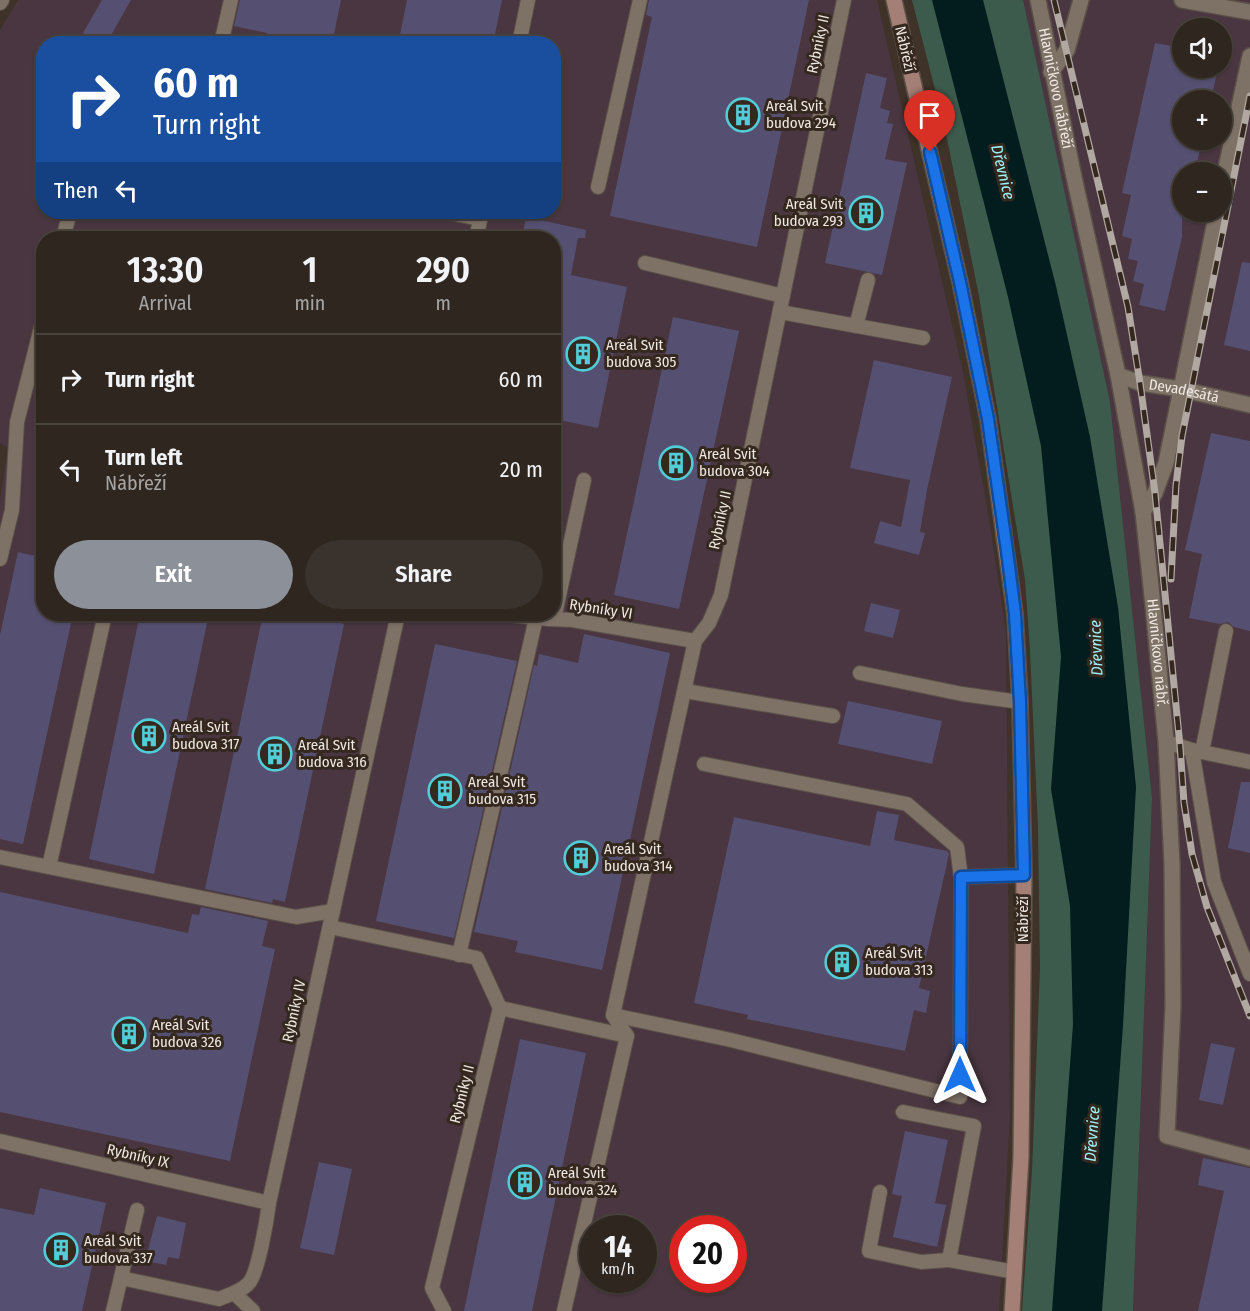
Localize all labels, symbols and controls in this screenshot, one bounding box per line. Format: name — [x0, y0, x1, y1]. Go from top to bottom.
street label: Rybníky II — [803, 13, 833, 75]
map controls — [1172, 18, 1232, 222]
button: sound — [1172, 18, 1232, 78]
street label: Nábřeží — [891, 24, 919, 74]
street label: Hlavničkovo nábřeží — [1035, 26, 1077, 150]
text: 60 m — [153, 58, 239, 108]
icon: right — [54, 60, 132, 138]
pin — [904, 90, 955, 152]
button: + — [1172, 90, 1232, 150]
building icon: Areál Svit budova 294 — [725, 97, 761, 133]
place label: Areál Svit budova 294 — [766, 97, 836, 132]
icon: arrive — [913, 99, 946, 132]
text: Turn right — [153, 109, 261, 141]
water label: Dřevnice — [987, 143, 1019, 202]
button: − — [1172, 162, 1232, 222]
icon: left — [110, 174, 143, 207]
text: Then — [54, 177, 98, 204]
place label: Areál Svit budova 293 — [774, 195, 843, 230]
building icon: Areál Svit budova 293 — [848, 195, 884, 231]
text: 13:30 — [127, 248, 204, 292]
text: 1 — [302, 248, 317, 292]
text: 290 — [416, 248, 470, 292]
text: Arrival — [139, 291, 192, 315]
text: min — [294, 291, 325, 315]
text: m — [435, 291, 451, 315]
building icon: Areál Svit budova 305 — [565, 336, 601, 372]
place label: Areál Svit budova 305 — [606, 336, 677, 371]
icon: right — [54, 363, 87, 396]
text: Turn right — [105, 366, 194, 393]
text: 60 m — [499, 366, 543, 393]
street label: Devadesátá — [1148, 375, 1221, 407]
text: Turn left — [105, 444, 183, 471]
building icon: Areál Svit budova 304 — [658, 445, 694, 481]
place label: Areál Svit budova 304 — [699, 445, 770, 480]
icon: left — [54, 453, 87, 486]
text: 20 m — [500, 456, 543, 483]
text: Nábřeží — [105, 471, 167, 495]
street label: Rybníky II — [705, 489, 735, 551]
button: Exit — [54, 540, 293, 609]
button: Share — [305, 540, 543, 609]
street label: Rybníky VI — [568, 595, 634, 623]
street label: Hlavničkovo nábř. — [1143, 598, 1172, 707]
water label: Dřevnice — [1086, 619, 1106, 676]
building icon: Areál Svit budova 317 — [131, 718, 167, 754]
place label: Areál Svit budova 317 — [172, 718, 239, 753]
building icon: Areál Svit budova 316 — [257, 736, 293, 772]
place label: Areál Svit budova 316 — [298, 736, 367, 771]
building icon: Areál Svit budova 315 — [427, 773, 463, 809]
place label: Areál Svit budova 315 — [468, 773, 536, 808]
building icon: Areál Svit budova 314 — [563, 840, 599, 876]
place label: Areál Svit budova 314 — [604, 840, 673, 875]
street label: Nábřeží — [1014, 896, 1032, 942]
building icon: Areál Svit budova 313 — [824, 944, 860, 980]
place label: Areál Svit budova 313 — [865, 944, 933, 979]
street label: Rybníky IV — [279, 978, 309, 1044]
building icon: Areál Svit budova 326 — [111, 1016, 147, 1052]
place label: Areál Svit budova 326 — [152, 1016, 222, 1051]
position arrow — [928, 1043, 992, 1107]
street label: Rybníky II — [446, 1063, 478, 1125]
water label: Dřevnice — [1081, 1105, 1103, 1162]
street label: Rybníky IX — [105, 1140, 171, 1172]
building icon: Areál Svit budova 324 — [507, 1164, 543, 1200]
place label: Areál Svit budova 324 — [548, 1164, 617, 1199]
speed limit sign: 20 — [669, 1215, 747, 1293]
text: 14 — [604, 1229, 632, 1265]
building icon: Areál Svit budova 337 — [43, 1232, 79, 1268]
place label: Areál Svit budova 337 — [84, 1232, 153, 1267]
text: km/h — [601, 1260, 635, 1278]

